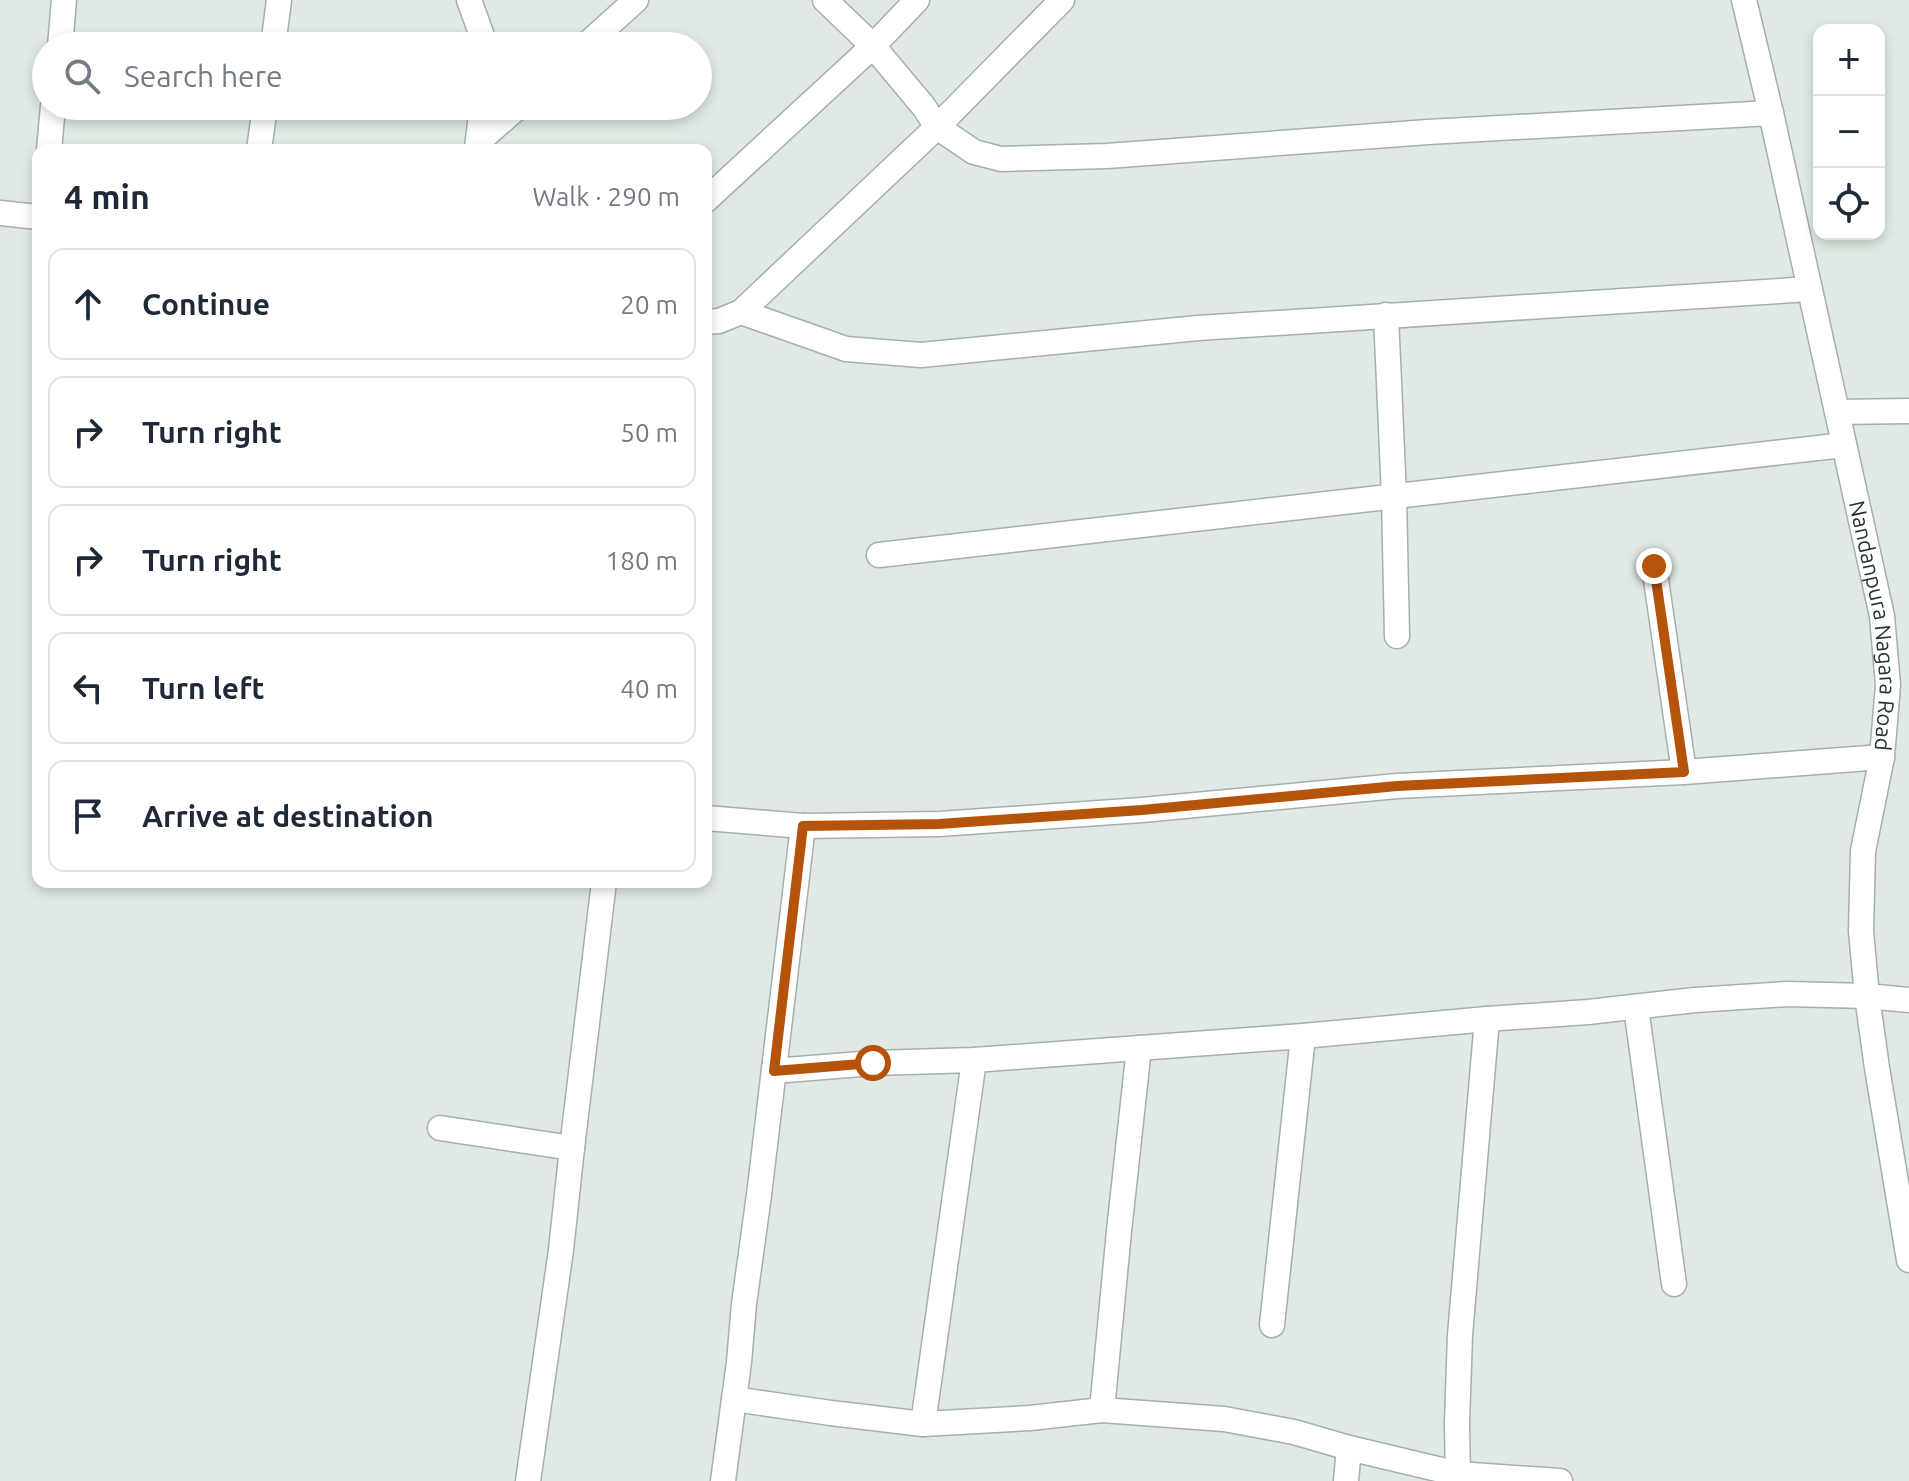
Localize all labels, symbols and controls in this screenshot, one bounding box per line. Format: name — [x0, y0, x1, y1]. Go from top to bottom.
map controls — [1813, 24, 1885, 240]
button: + — [1813, 24, 1885, 96]
search box — [32, 32, 712, 120]
icon: search — [60, 54, 104, 98]
text: Search here — [124, 59, 283, 93]
button: − — [1813, 96, 1885, 168]
button: locate — [1813, 168, 1885, 240]
text: 4 min — [64, 177, 150, 215]
text: Walk · 290 m — [532, 182, 680, 211]
icon: ahead — [66, 282, 110, 326]
text: Continue — [142, 287, 270, 321]
text: 20 m — [620, 290, 678, 319]
icon: right — [66, 410, 110, 454]
text: Turn right — [142, 415, 282, 449]
text: 50 m — [620, 418, 678, 447]
street label: Nandanpura Nagara Road — [1845, 498, 1901, 752]
icon: right — [66, 538, 110, 582]
text: Turn right — [142, 543, 282, 577]
text: 180 m — [606, 546, 678, 575]
route end — [1636, 548, 1672, 584]
icon: left — [66, 666, 110, 710]
text: Turn left — [142, 671, 264, 705]
text: 40 m — [620, 674, 678, 703]
icon: arrive — [66, 794, 110, 838]
text: Arrive at destination — [142, 799, 434, 833]
route start — [855, 1045, 891, 1081]

